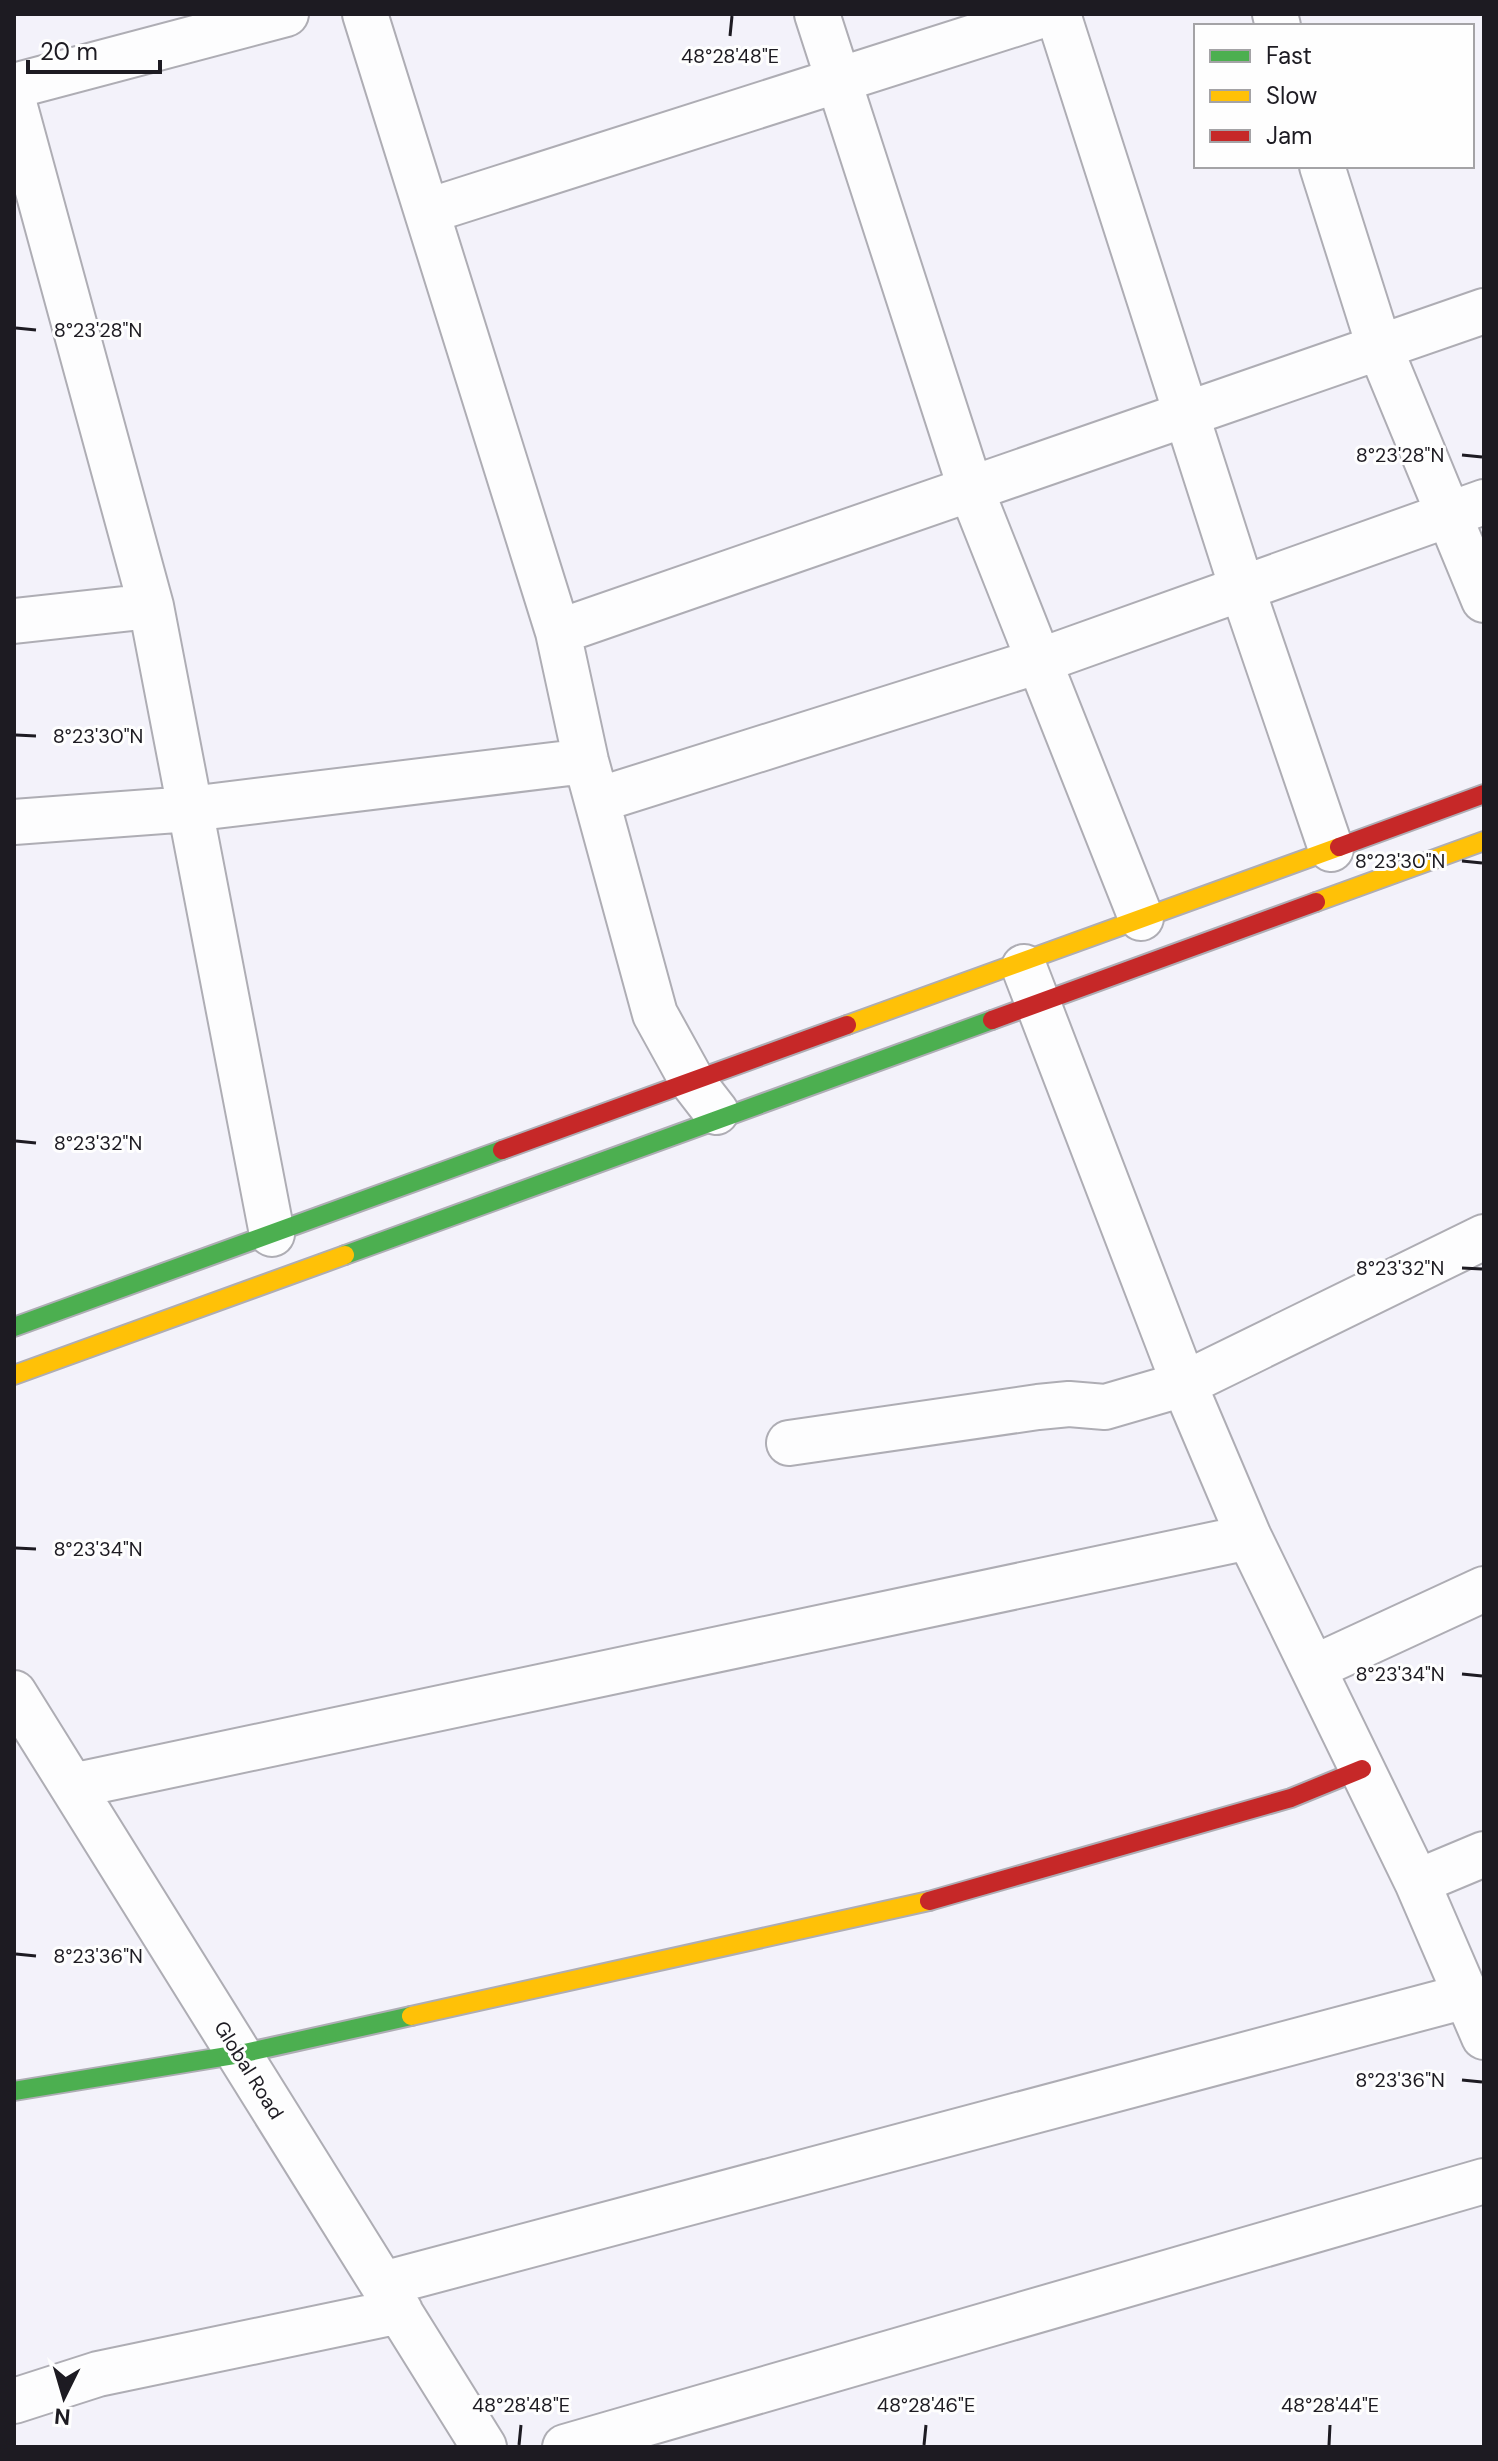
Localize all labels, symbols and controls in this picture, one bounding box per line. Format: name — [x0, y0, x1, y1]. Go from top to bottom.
scale bar — [28, 24, 160, 74]
legend — [1194, 24, 1474, 168]
text: 20 m — [40, 36, 98, 67]
text: Fast — [1266, 40, 1312, 71]
text: 48°28'48"E — [681, 43, 779, 69]
text: Slow — [1266, 80, 1317, 111]
text: Jam — [1266, 120, 1312, 151]
text: 8°23'28"N — [54, 317, 142, 343]
text: 8°23'28"N — [1356, 442, 1444, 468]
text: 8°23'30"N — [53, 723, 143, 749]
text: 8°23'30"N — [1355, 848, 1445, 874]
text: 8°23'32"N — [54, 1130, 142, 1156]
text: 8°23'32"N — [1356, 1255, 1444, 1281]
text: 8°23'34"N — [53, 1536, 143, 1562]
text: 8°23'34"N — [1355, 1661, 1445, 1687]
text: 8°23'36"N — [53, 1943, 143, 1969]
street label: Global Road — [209, 2016, 289, 2124]
text: 8°23'36"N — [1355, 2067, 1445, 2093]
north arrow — [24, 2357, 104, 2437]
text: 48°28'48"E — [472, 2392, 570, 2418]
text: 48°28'46"E — [877, 2392, 975, 2418]
text: 48°28'44"E — [1281, 2392, 1379, 2418]
text: N — [53, 2401, 72, 2432]

